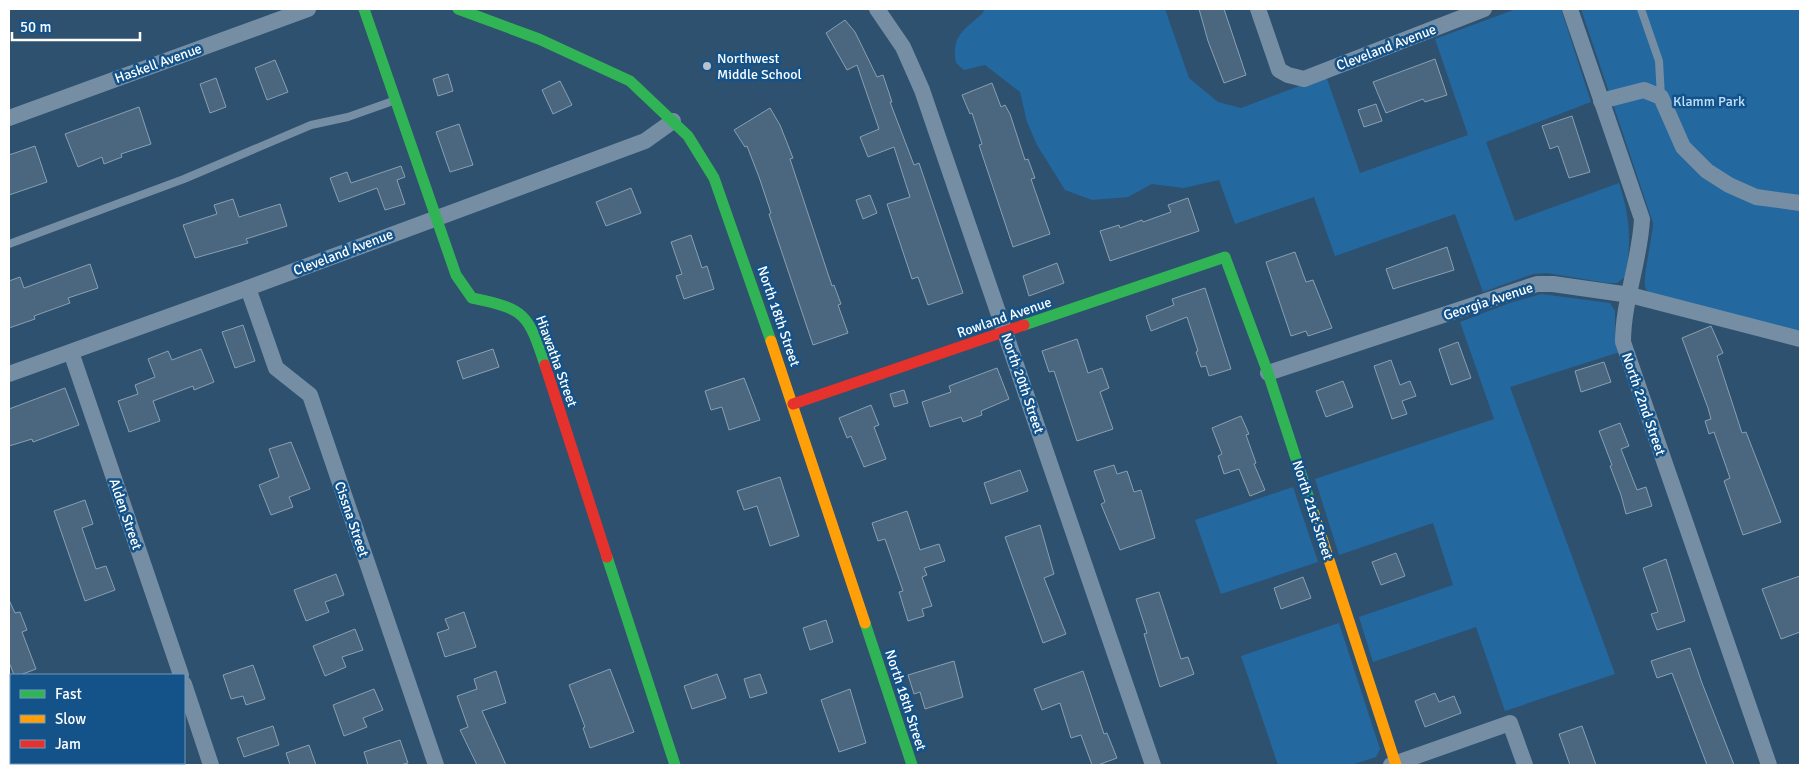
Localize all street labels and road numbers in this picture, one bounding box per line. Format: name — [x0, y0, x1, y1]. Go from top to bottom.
street label: Cleveland Avenue — [1334, 21, 1439, 74]
street label: Haskell Avenue — [112, 40, 204, 87]
street label: Cleveland Avenue — [291, 226, 396, 279]
street label: North 18th Street — [753, 264, 804, 369]
street label: Georgia Avenue — [1441, 279, 1535, 324]
street label: Rowland Avenue — [955, 293, 1054, 342]
street label: Hiawatha Street — [532, 313, 581, 409]
street label: North 20th Street — [997, 331, 1048, 436]
street label: North 22nd Street — [1618, 351, 1669, 458]
street label: North 21st Street — [1288, 458, 1337, 562]
street label: Alden Street — [105, 476, 146, 552]
street label: Cissna Street — [331, 479, 372, 559]
street label: North 18th Street — [881, 648, 930, 753]

